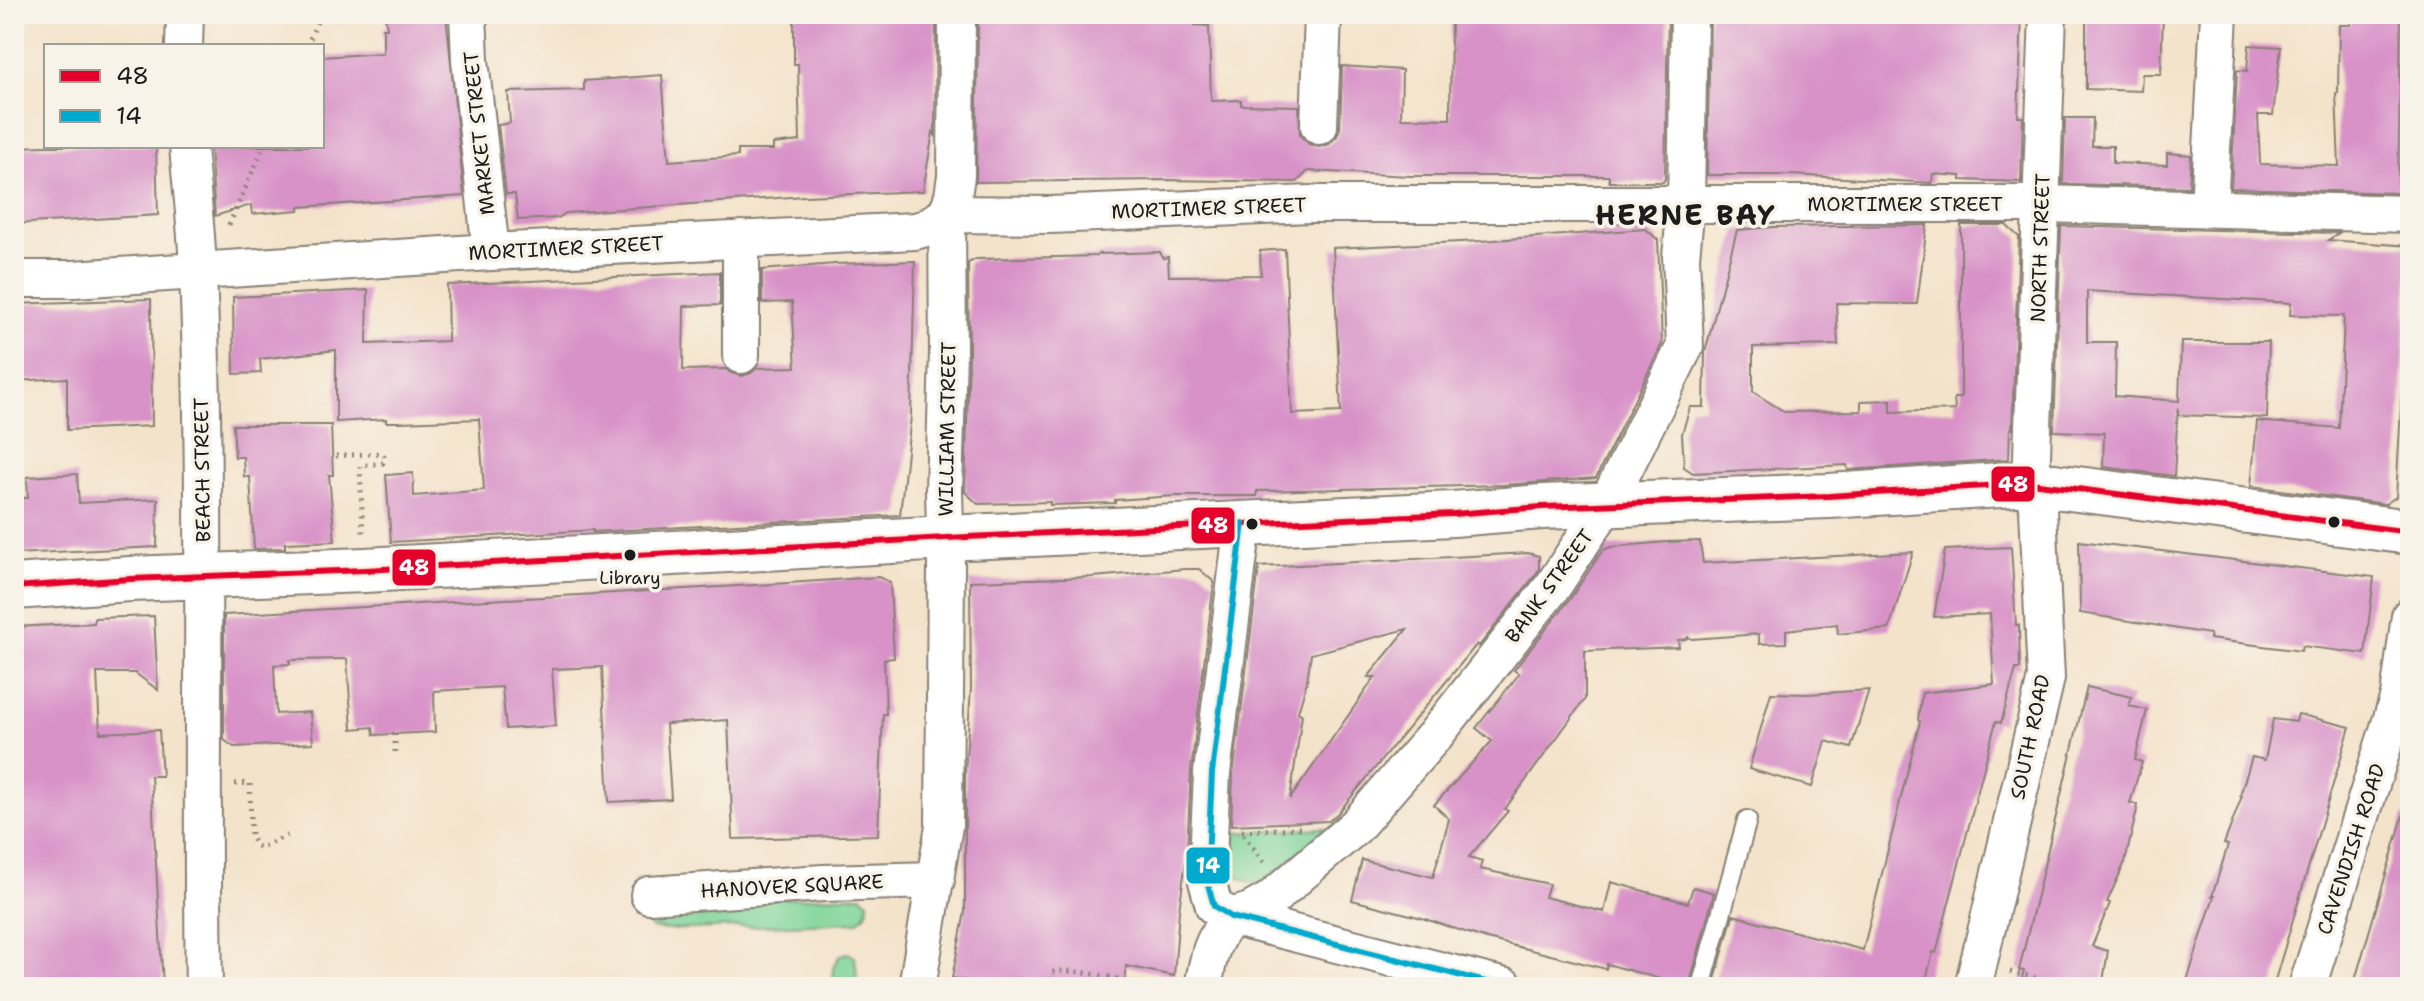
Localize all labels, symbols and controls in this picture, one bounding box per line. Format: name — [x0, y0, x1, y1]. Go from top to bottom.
legend — [44, 44, 324, 148]
street label: MARKET STREET — [457, 50, 501, 216]
text: 48 — [116, 60, 149, 92]
text: 14 — [116, 100, 142, 132]
street label: NORTH STREET — [2024, 173, 2056, 323]
street label: MORTIMER STREET — [1807, 191, 2003, 217]
street label: MORTIMER STREET — [1111, 192, 1307, 224]
district label: HERNE BAY — [1595, 196, 1777, 234]
street label: MORTIMER STREET — [468, 230, 664, 266]
street label: WILLIAM STREET — [932, 341, 962, 517]
street label: BEACH STREET — [188, 397, 216, 543]
line badge: 48 — [1990, 465, 2036, 503]
text: 48 — [1998, 470, 2028, 499]
line badge: 48 — [1190, 506, 1236, 545]
text: 48 — [1198, 511, 1228, 540]
unlabelled marker — [2326, 514, 2342, 530]
unlabelled marker — [1244, 516, 1260, 532]
street label: BANK STREET — [1499, 524, 1599, 648]
marker: Library — [622, 547, 638, 563]
line badge: 48 — [391, 548, 437, 587]
text: 48 — [399, 553, 429, 582]
place label: Library — [599, 566, 661, 590]
street label: SOUTH ROAD — [2004, 672, 2056, 802]
street label: CAVENDISH ROAD — [2311, 760, 2391, 938]
line badge: 14 — [1185, 846, 1231, 885]
text: 14 — [1196, 851, 1221, 880]
street label: HANOVER SQUARE — [700, 868, 884, 904]

